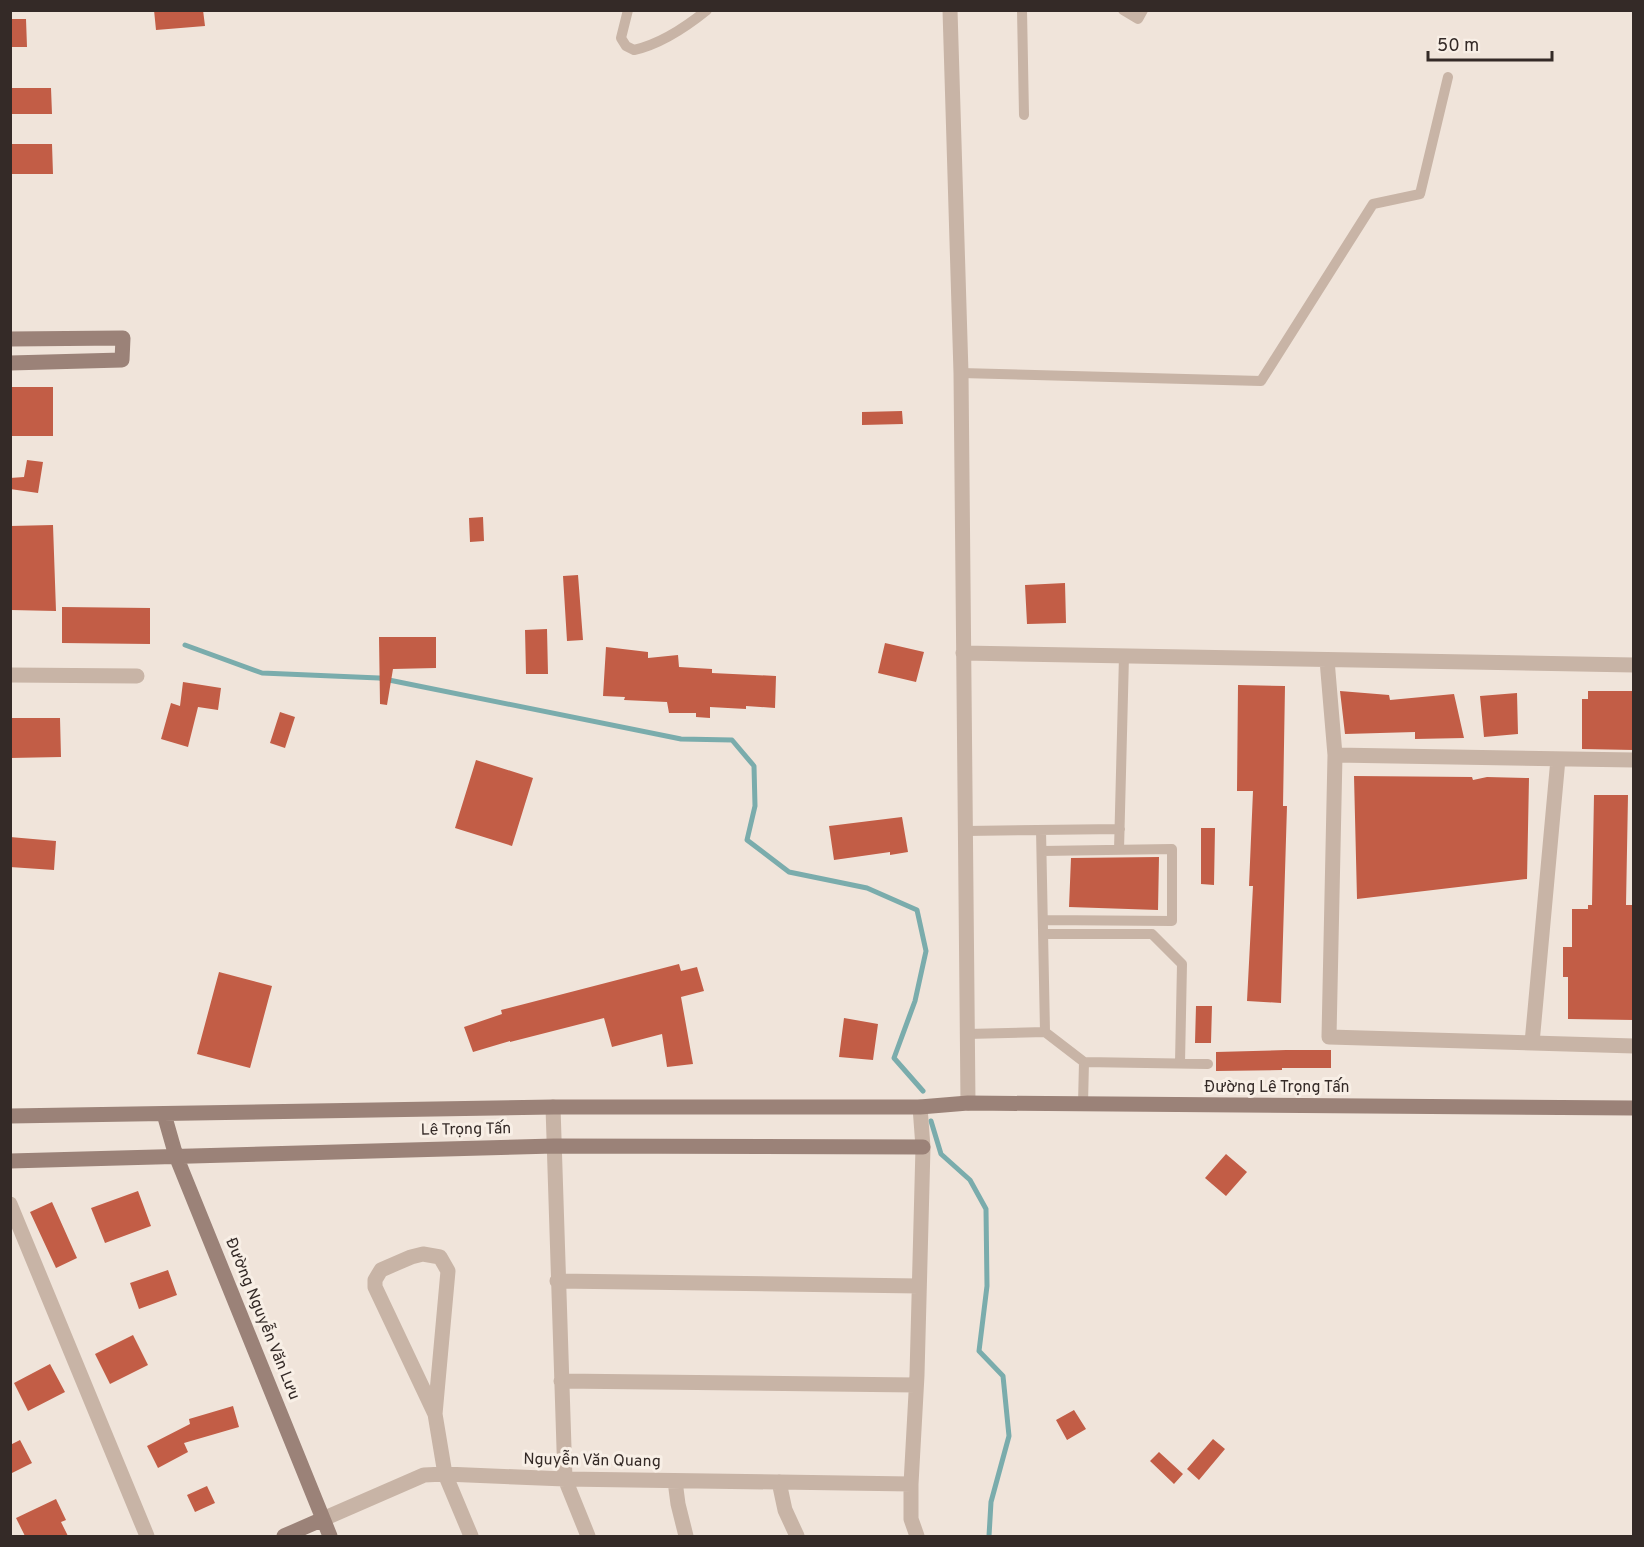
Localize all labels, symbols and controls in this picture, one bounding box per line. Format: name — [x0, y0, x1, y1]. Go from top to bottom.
scale bar — [1428, 24, 1552, 62]
text: 50 m — [1437, 35, 1479, 58]
street label: Đường Lê Trọng Tấn — [1204, 1077, 1350, 1098]
street label: Lê Trọng Tấn — [421, 1118, 511, 1141]
street label: Đường Nguyễn Văn Lưu — [220, 1234, 306, 1403]
street label: Nguyễn Văn Quang — [523, 1448, 661, 1472]

